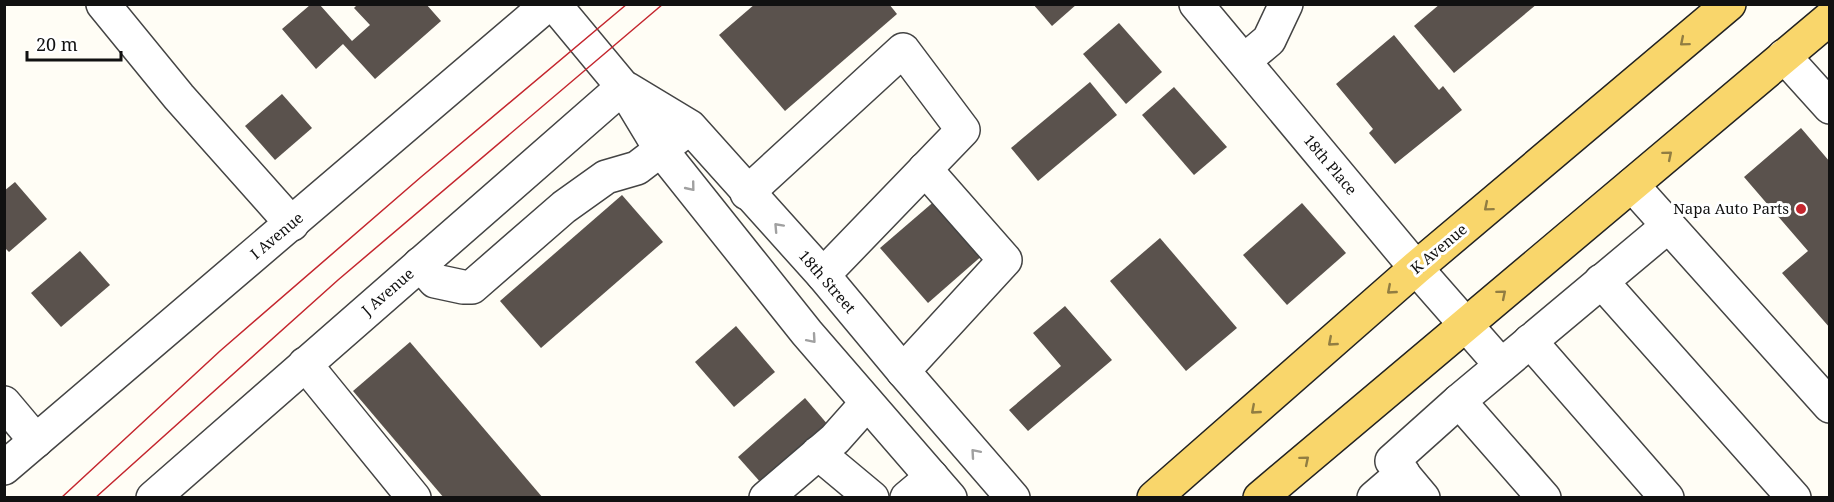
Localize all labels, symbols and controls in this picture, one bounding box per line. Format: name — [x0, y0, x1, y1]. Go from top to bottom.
scale bar — [27, 24, 122, 62]
text: 20 m — [36, 32, 78, 56]
one-way arrow — [1680, 35, 1691, 46]
street label: 18th Place — [1300, 130, 1362, 199]
one-way arrow — [1661, 151, 1672, 162]
one-way arrow — [683, 180, 694, 191]
place label: Napa Auto Parts — [1673, 198, 1789, 218]
one-way arrow — [1484, 200, 1495, 211]
marker: Napa Auto Parts — [1794, 202, 1808, 216]
street label: I Avenue — [246, 207, 307, 263]
street label: K Avenue — [1406, 219, 1471, 278]
one-way arrow — [774, 223, 785, 233]
street label: 18th Street — [795, 246, 861, 317]
street label: J Avenue — [356, 263, 418, 320]
one-way arrow — [1387, 283, 1398, 294]
one-way arrow — [1495, 290, 1506, 301]
one-way arrow — [805, 332, 816, 343]
one-way arrow — [1328, 335, 1339, 346]
one-way arrow — [1251, 403, 1262, 414]
one-way arrow — [971, 450, 982, 460]
one-way arrow — [1298, 456, 1309, 467]

